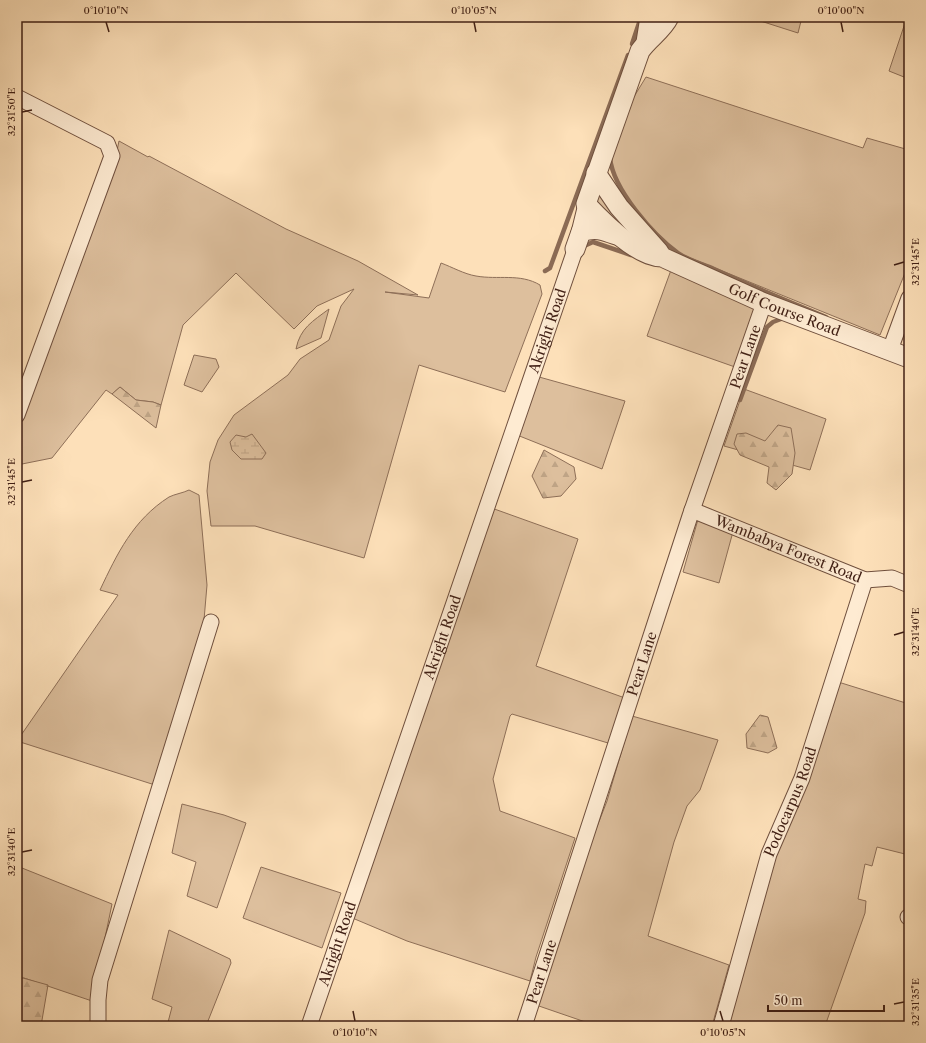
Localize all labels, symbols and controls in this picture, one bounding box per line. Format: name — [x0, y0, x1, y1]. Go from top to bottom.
text: 0°10'10"N — [84, 4, 128, 17]
text: 0°10'05"N — [451, 4, 497, 17]
text: 0°10'00"N — [818, 4, 865, 17]
text: 32°31'50"E — [5, 88, 18, 136]
text: 32°31'45"E — [909, 238, 922, 286]
street label: Golf Course Road — [726, 279, 843, 340]
street label: Akright Road — [524, 286, 570, 376]
street label: Pear Lane — [726, 322, 765, 391]
text: 32°31'45"E — [5, 458, 18, 506]
street label: Wambabya Forest Road — [711, 511, 865, 587]
street label: Akright Road — [419, 592, 465, 683]
text: 32°31'40"E — [909, 608, 922, 656]
street label: Pear Lane — [623, 629, 661, 698]
street label: Podocarpus Road — [760, 744, 820, 860]
text: 32°31'40"E — [5, 828, 18, 876]
street label: Akright Road — [314, 899, 360, 989]
street label: Pear Lane — [523, 937, 561, 1006]
text: 32°31'35"E — [909, 978, 922, 1026]
scale bar — [768, 987, 884, 1013]
text: 50 m — [774, 993, 803, 1008]
text: 0°10'10"N — [333, 1026, 377, 1039]
text: 0°10'05"N — [700, 1026, 746, 1039]

